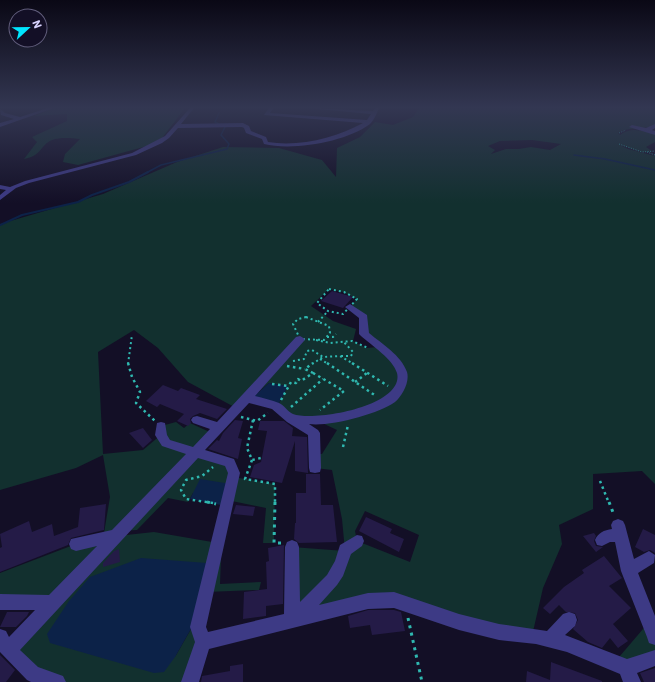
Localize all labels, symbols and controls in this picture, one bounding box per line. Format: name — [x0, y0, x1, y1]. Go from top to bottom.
north arrow — [8, 8, 48, 48]
text: N — [29, 18, 45, 31]

